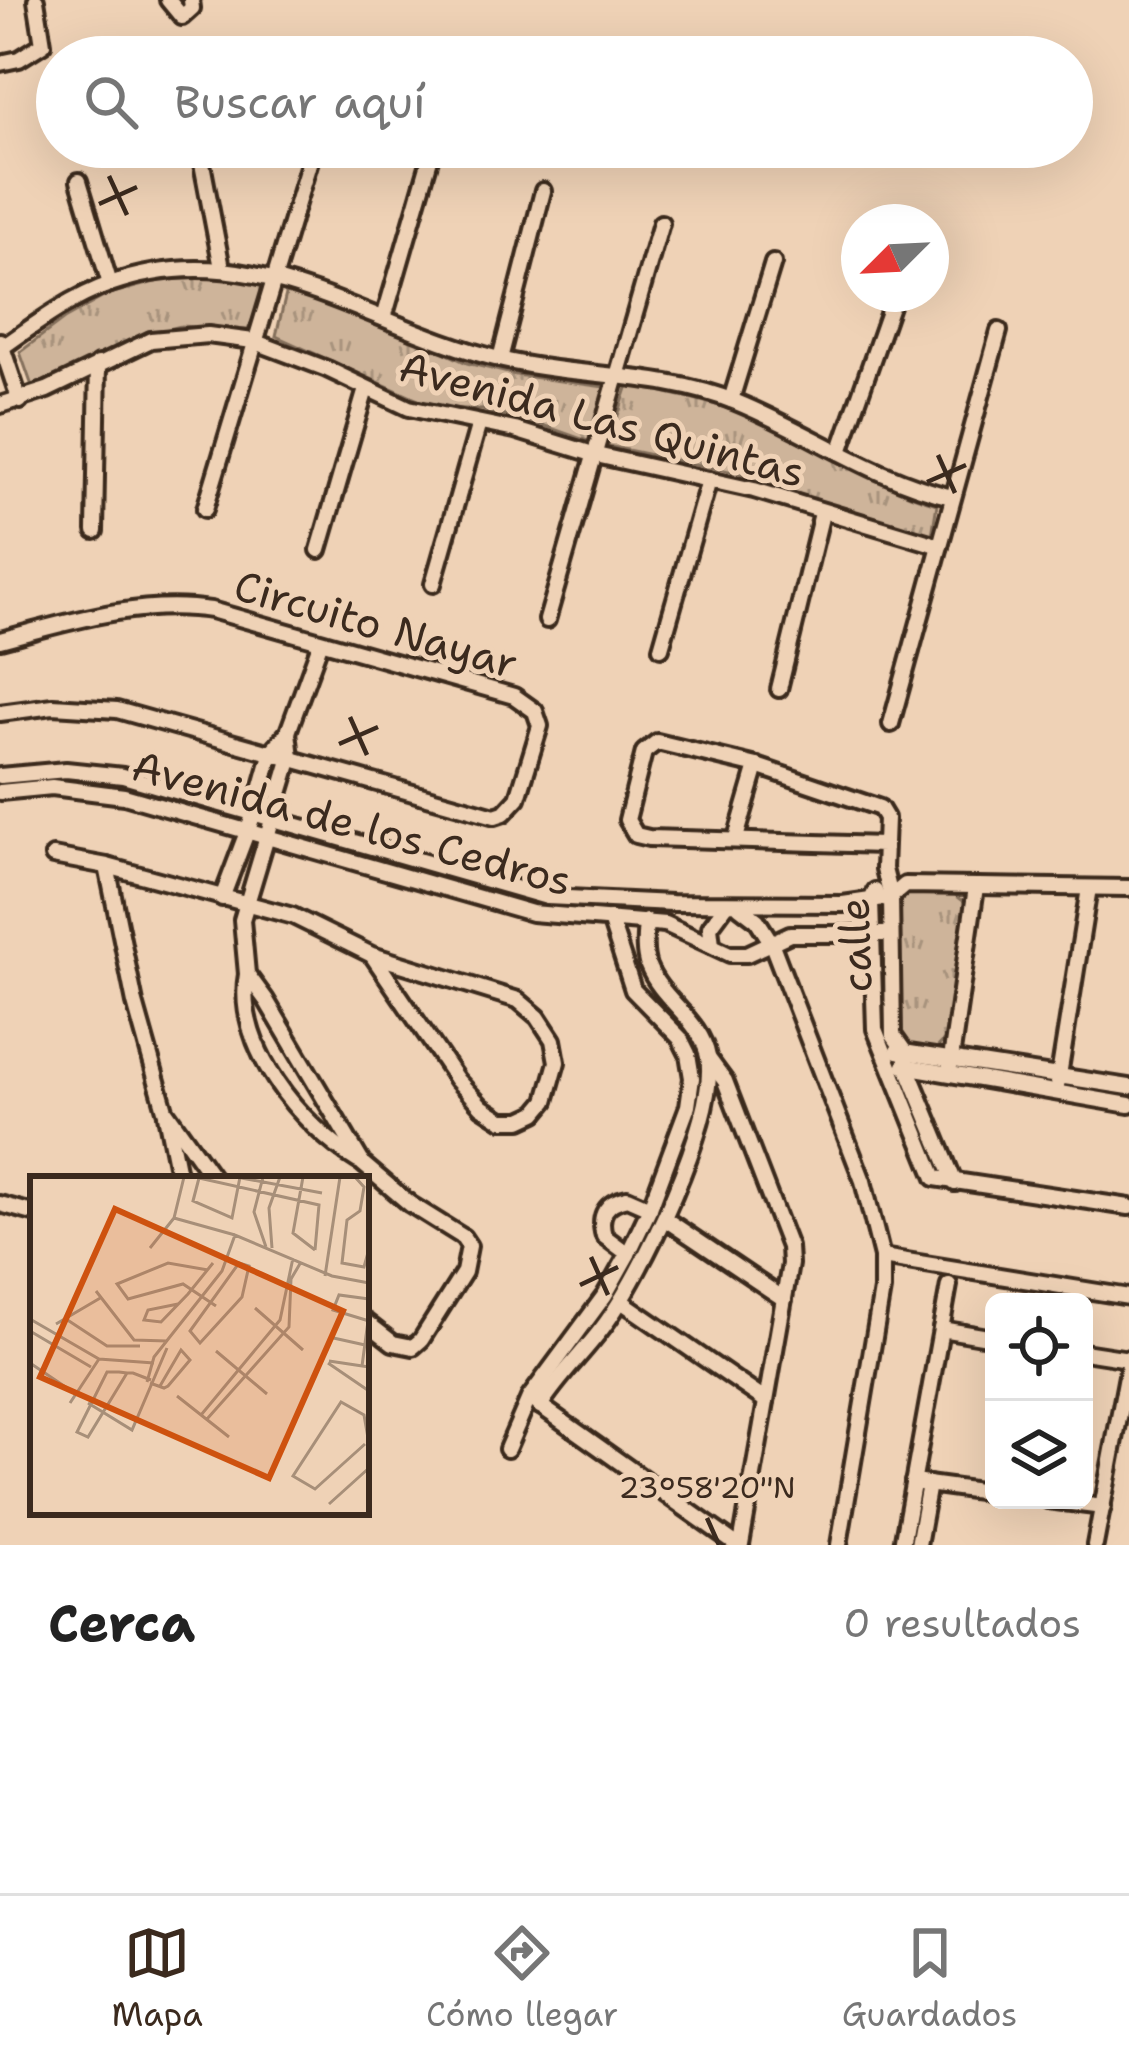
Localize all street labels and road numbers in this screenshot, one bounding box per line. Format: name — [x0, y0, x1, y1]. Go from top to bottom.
street label: Avenida Las Quintas — [393, 338, 811, 500]
street label: Circuito Nayar — [228, 557, 524, 691]
street label: Avenida de los Cedros — [126, 737, 578, 909]
street label: calle — [825, 897, 885, 993]

